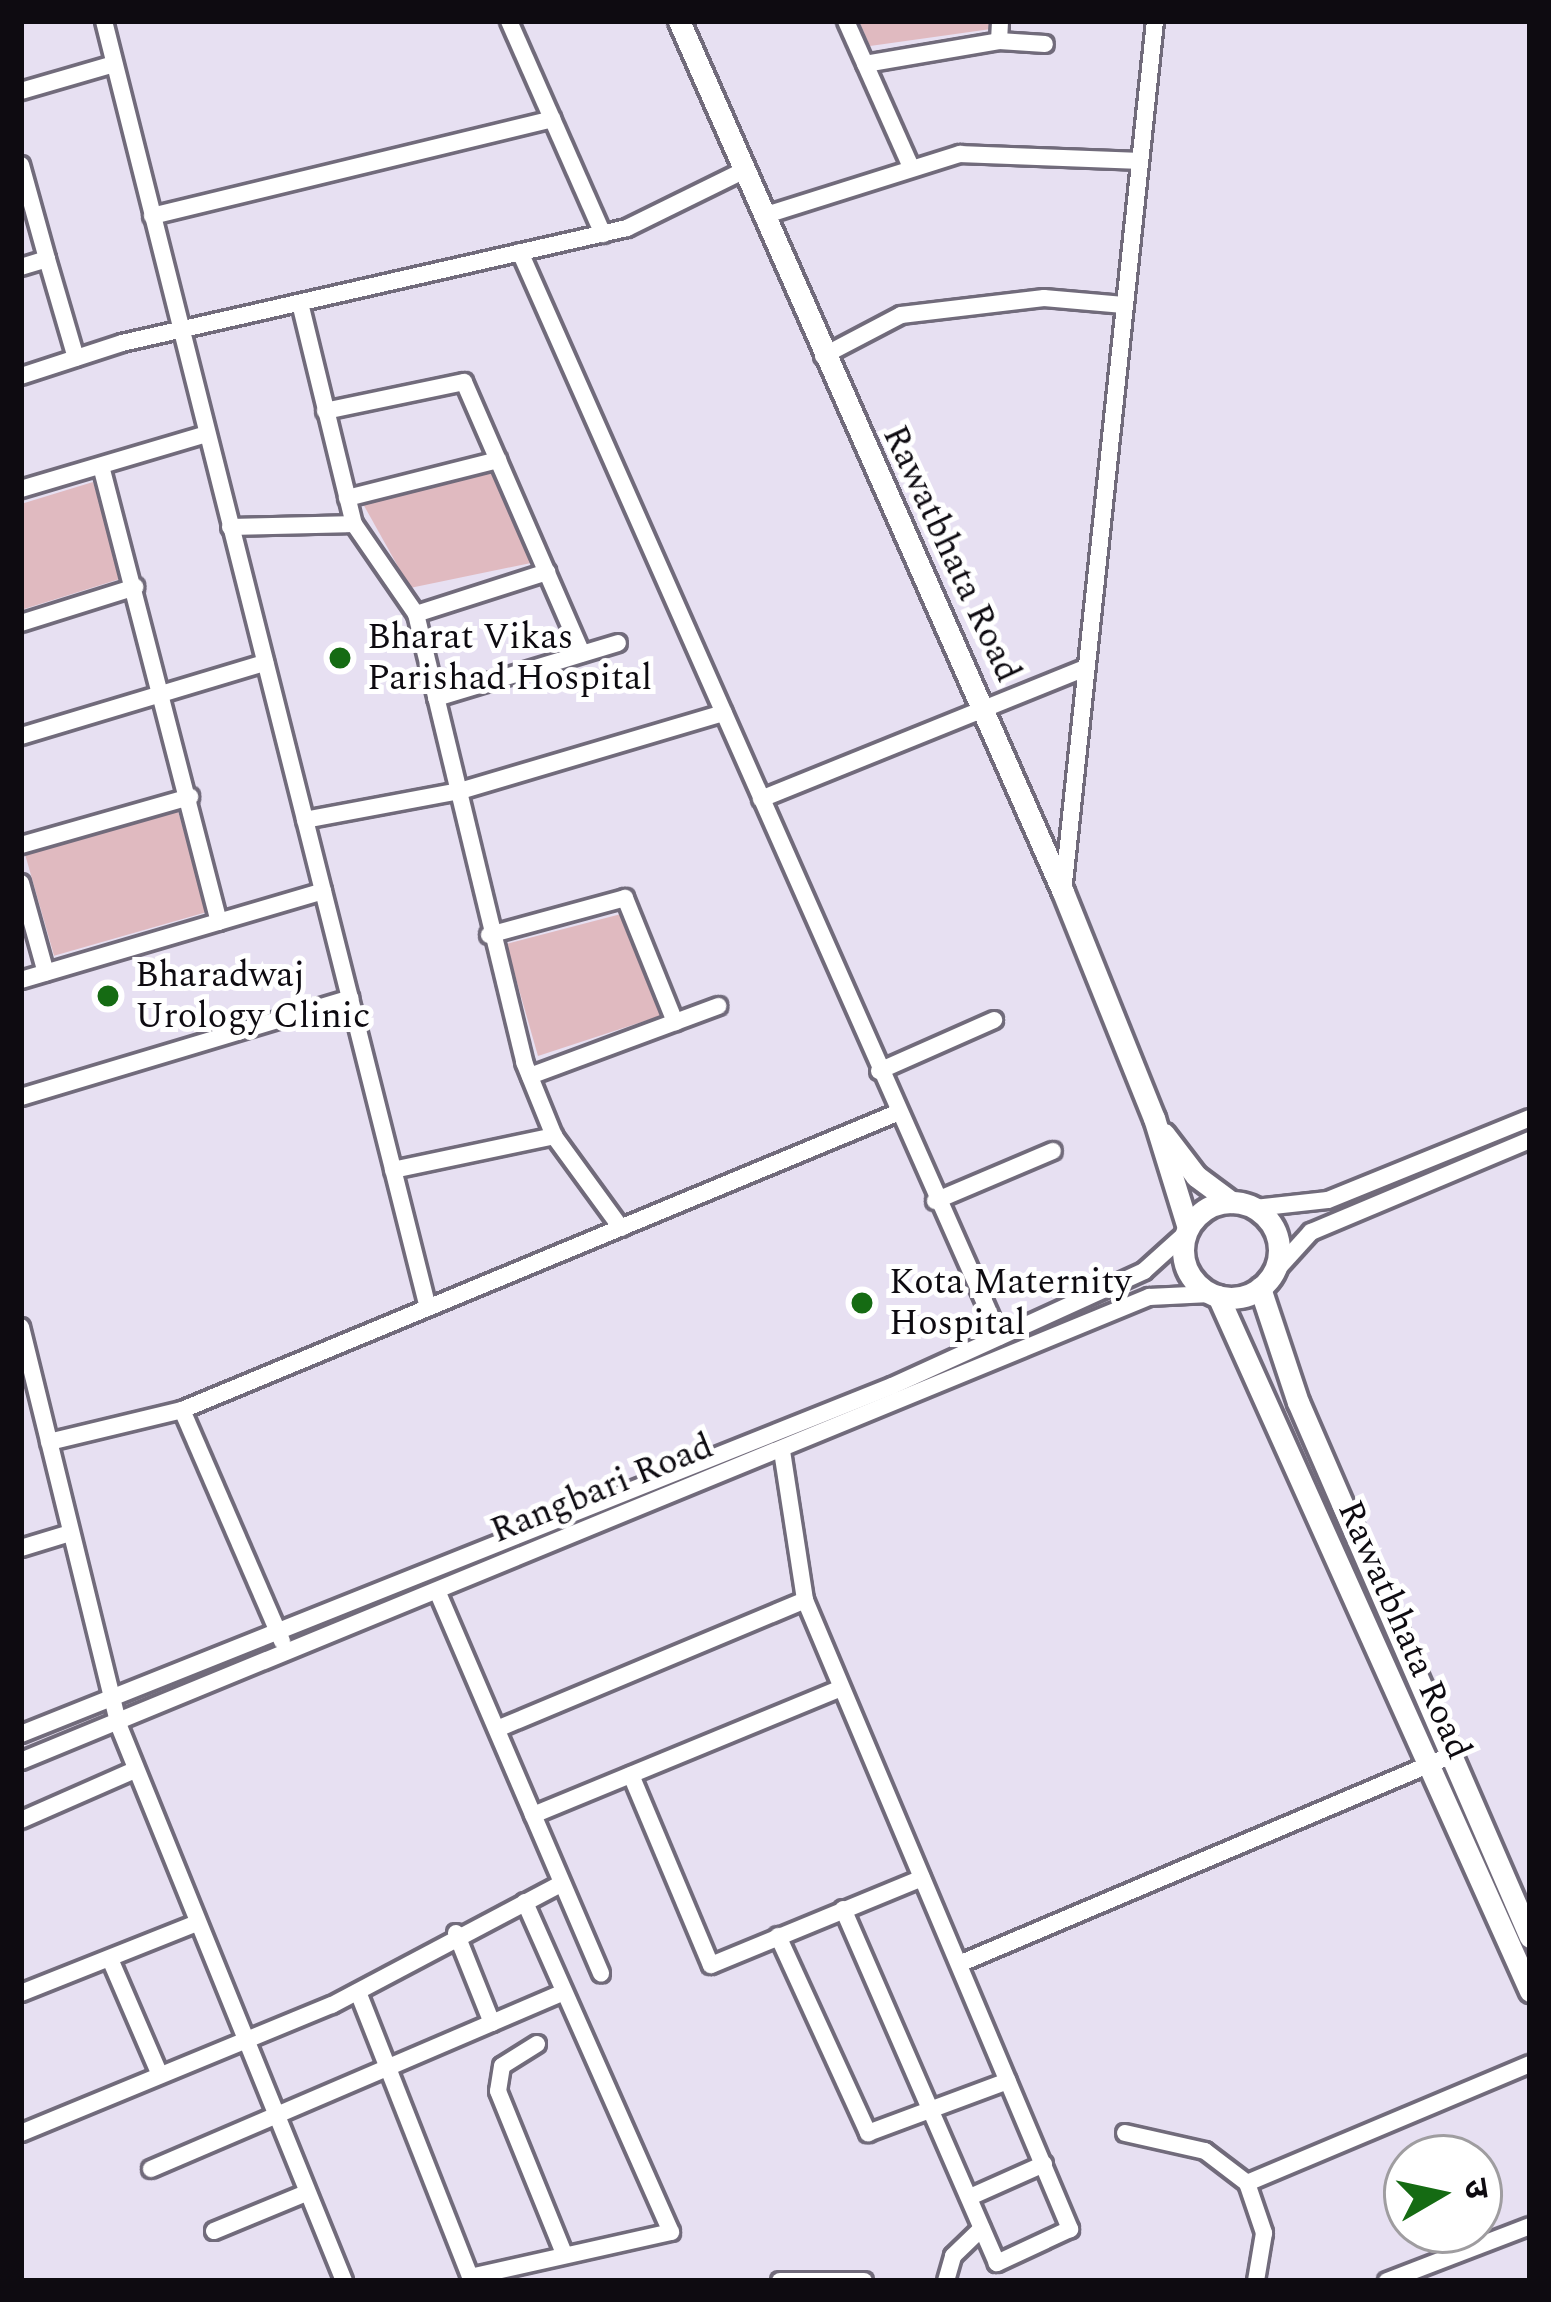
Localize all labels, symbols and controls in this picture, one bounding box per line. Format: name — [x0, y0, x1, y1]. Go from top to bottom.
street label: Rawatbhata Road — [873, 419, 1029, 689]
place label: Bharat Vikas Parishad Hospital — [367, 615, 652, 700]
marker: Bharat Vikas Parishad Hospital — [324, 642, 356, 674]
place label: Bharadwaj Urology Clinic — [135, 953, 370, 1038]
marker: Bharadwaj Urology Clinic — [92, 980, 124, 1012]
place label: Kota Maternity Hospital — [889, 1260, 1132, 1345]
marker: Kota Maternity Hospital — [846, 1287, 878, 1319]
street label: Rangbari Road — [485, 1425, 719, 1553]
street label: Rawatbhata Road — [1328, 1494, 1480, 1766]
north arrow — [1383, 2134, 1503, 2254]
text: उ — [1449, 2175, 1502, 2202]

